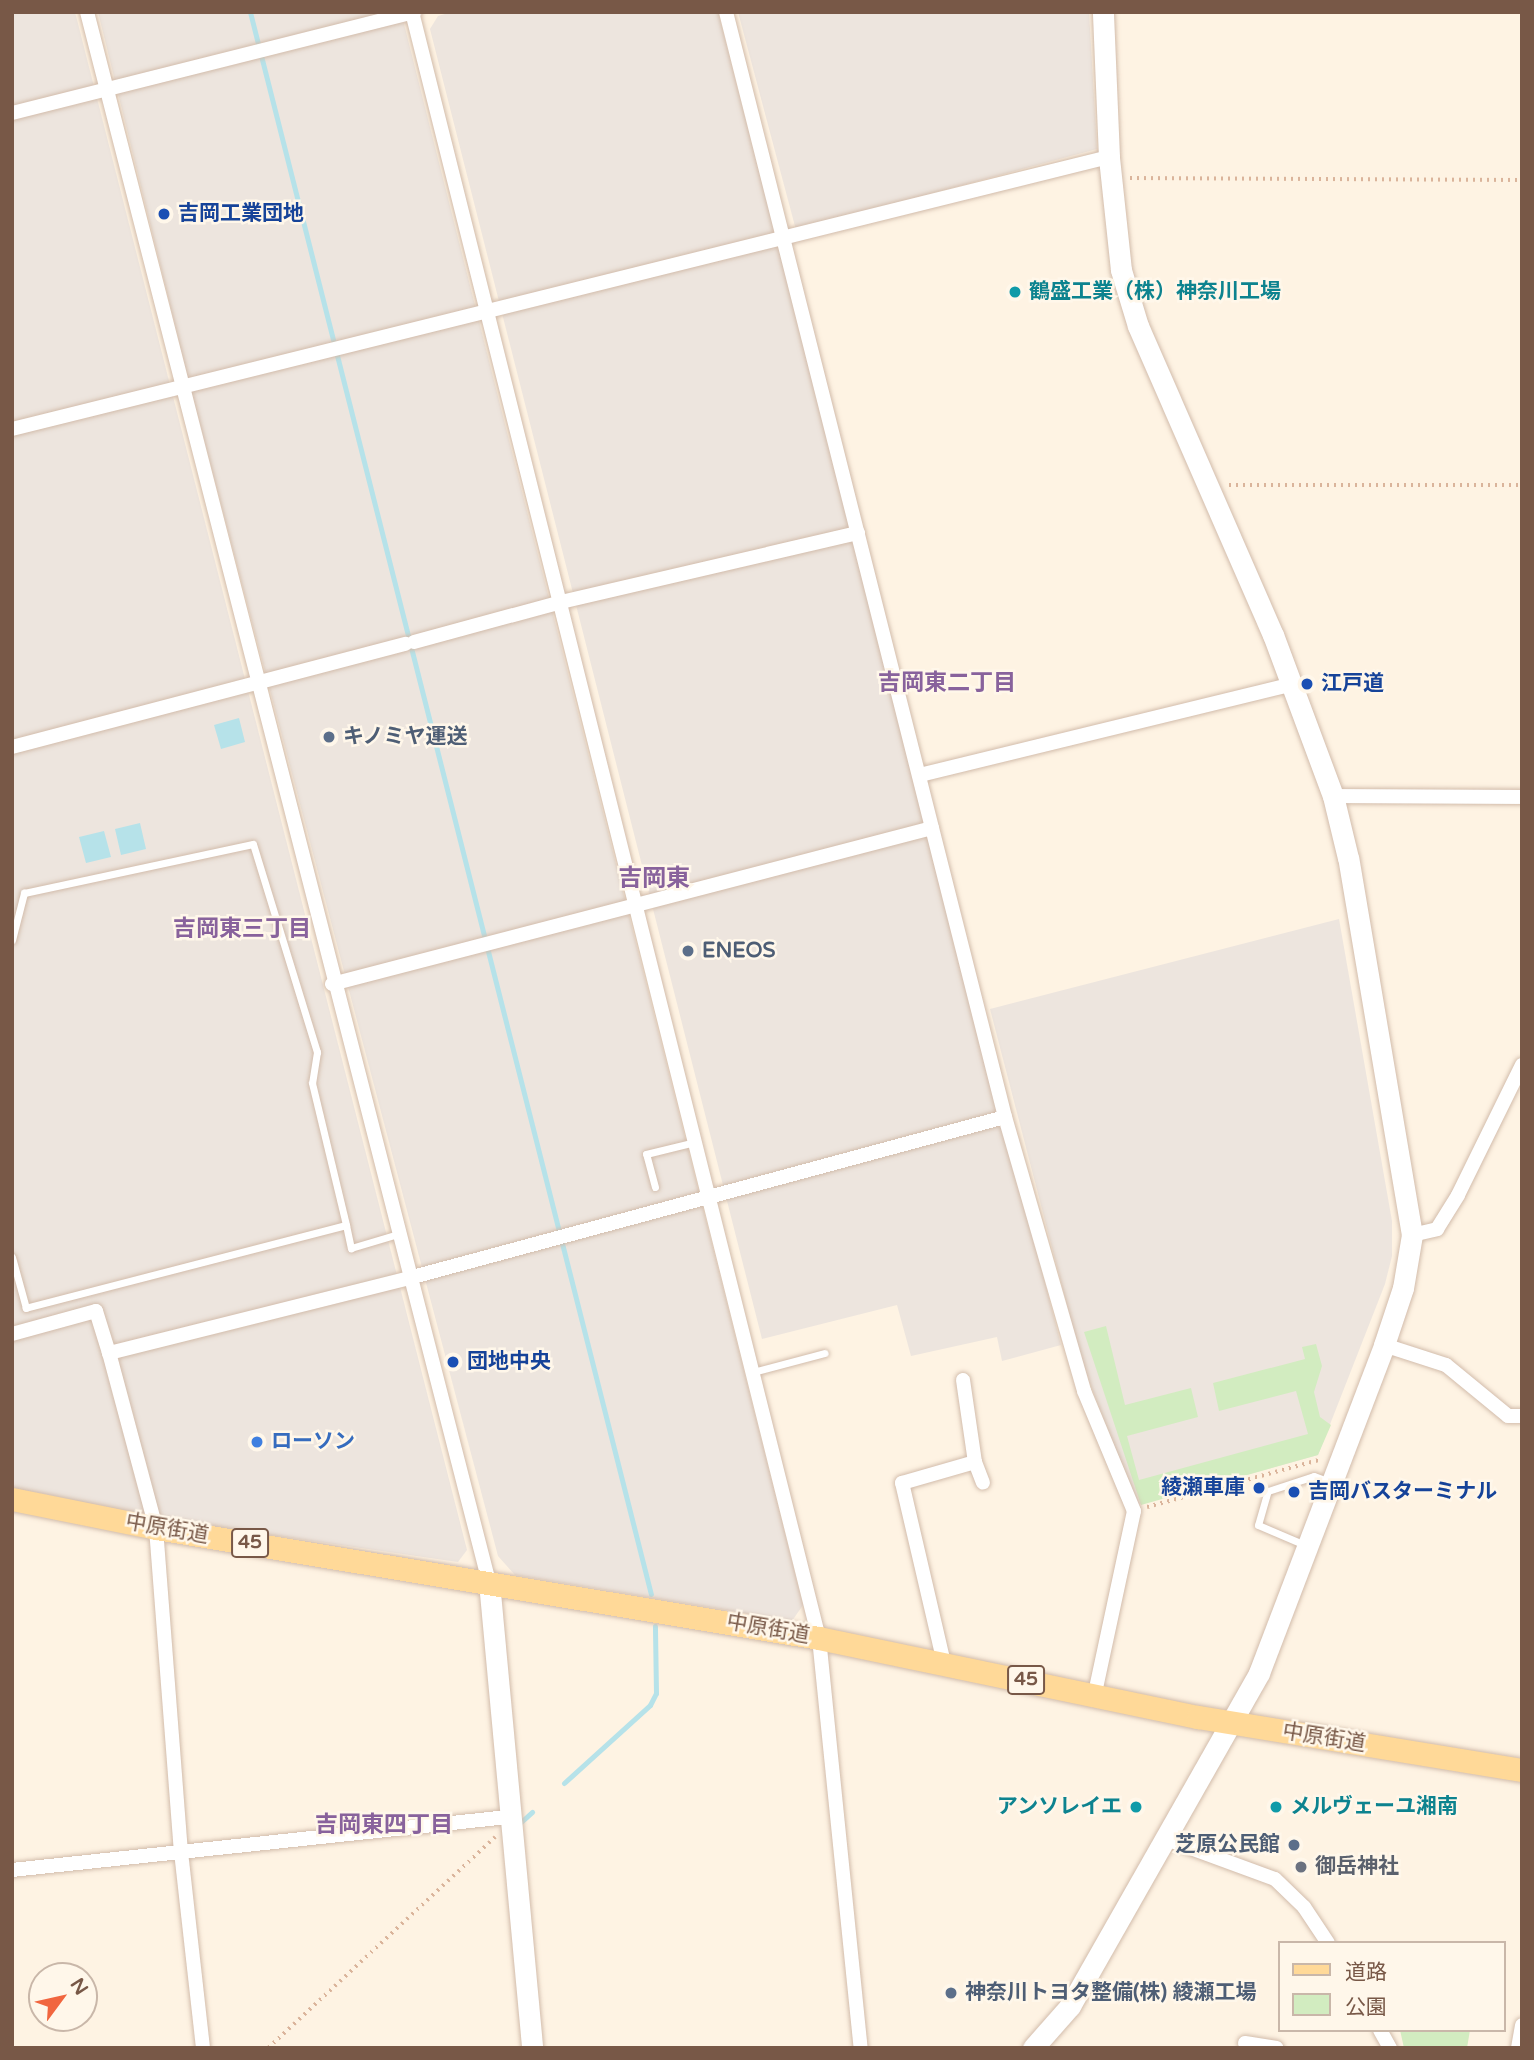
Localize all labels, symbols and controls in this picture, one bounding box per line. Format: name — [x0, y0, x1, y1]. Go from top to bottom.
place label: 吉岡工業団地 — [178, 201, 304, 227]
marker: 吉岡工業団地 — [156, 206, 172, 222]
place label: 鶴盛工業（株）神奈川工場 — [1029, 279, 1281, 305]
marker: 鶴盛工業（株）神奈川工場 — [1007, 284, 1023, 300]
district label: 吉岡東二丁目 — [878, 669, 1016, 697]
place label: 江戸道 — [1321, 671, 1384, 697]
marker: 江戸道 — [1299, 676, 1315, 692]
place label: キノミヤ運送 — [343, 724, 469, 750]
marker: キノミヤ運送 — [321, 729, 337, 745]
district label: 吉岡東 — [618, 865, 690, 893]
district label: 吉岡東三丁目 — [173, 915, 311, 943]
place label: ENEOS — [702, 938, 775, 964]
marker: ENEOS — [680, 943, 696, 959]
place label: 団地中央 — [467, 1349, 551, 1375]
marker: 団地中央 — [445, 1354, 461, 1370]
place label: ローソン — [271, 1429, 355, 1455]
marker: ローソン — [249, 1434, 265, 1450]
place label: 綾瀬車庫 — [1161, 1475, 1245, 1501]
place label: 吉岡バスターミナル — [1308, 1479, 1497, 1505]
marker: 綾瀬車庫 — [1251, 1480, 1267, 1496]
marker: 吉岡バスターミナル — [1286, 1484, 1302, 1500]
street label: 中原街道 — [123, 1509, 211, 1549]
road number: 45 — [231, 1527, 269, 1558]
street label: 中原街道 — [724, 1609, 812, 1649]
road number: 45 — [1007, 1664, 1045, 1696]
street label: 中原街道 — [1281, 1719, 1367, 1757]
place label: アンソレイエ — [996, 1794, 1122, 1820]
place label: メルヴェーユ湘南 — [1290, 1794, 1458, 1820]
marker: アンソレイエ — [1128, 1799, 1144, 1815]
marker: メルヴェーユ湘南 — [1268, 1799, 1284, 1815]
district label: 吉岡東四丁目 — [315, 1811, 453, 1839]
place label: 芝原公民館 — [1175, 1832, 1280, 1858]
marker: 芝原公民館 — [1286, 1837, 1302, 1853]
place label: 御岳神社 — [1315, 1854, 1399, 1880]
marker: 御岳神社 — [1293, 1859, 1309, 1875]
legend — [1278, 1941, 1506, 2032]
text: 道路 — [1345, 1960, 1387, 1985]
north arrow — [28, 1962, 98, 2032]
text: N — [66, 1974, 92, 1999]
place label: 神奈川トヨタ整備(株) 綾瀬工場 — [965, 1980, 1257, 2006]
marker: 神奈川トヨタ整備(株) 綾瀬工場 — [943, 1985, 959, 2001]
text: 公園 — [1345, 1995, 1387, 2020]

